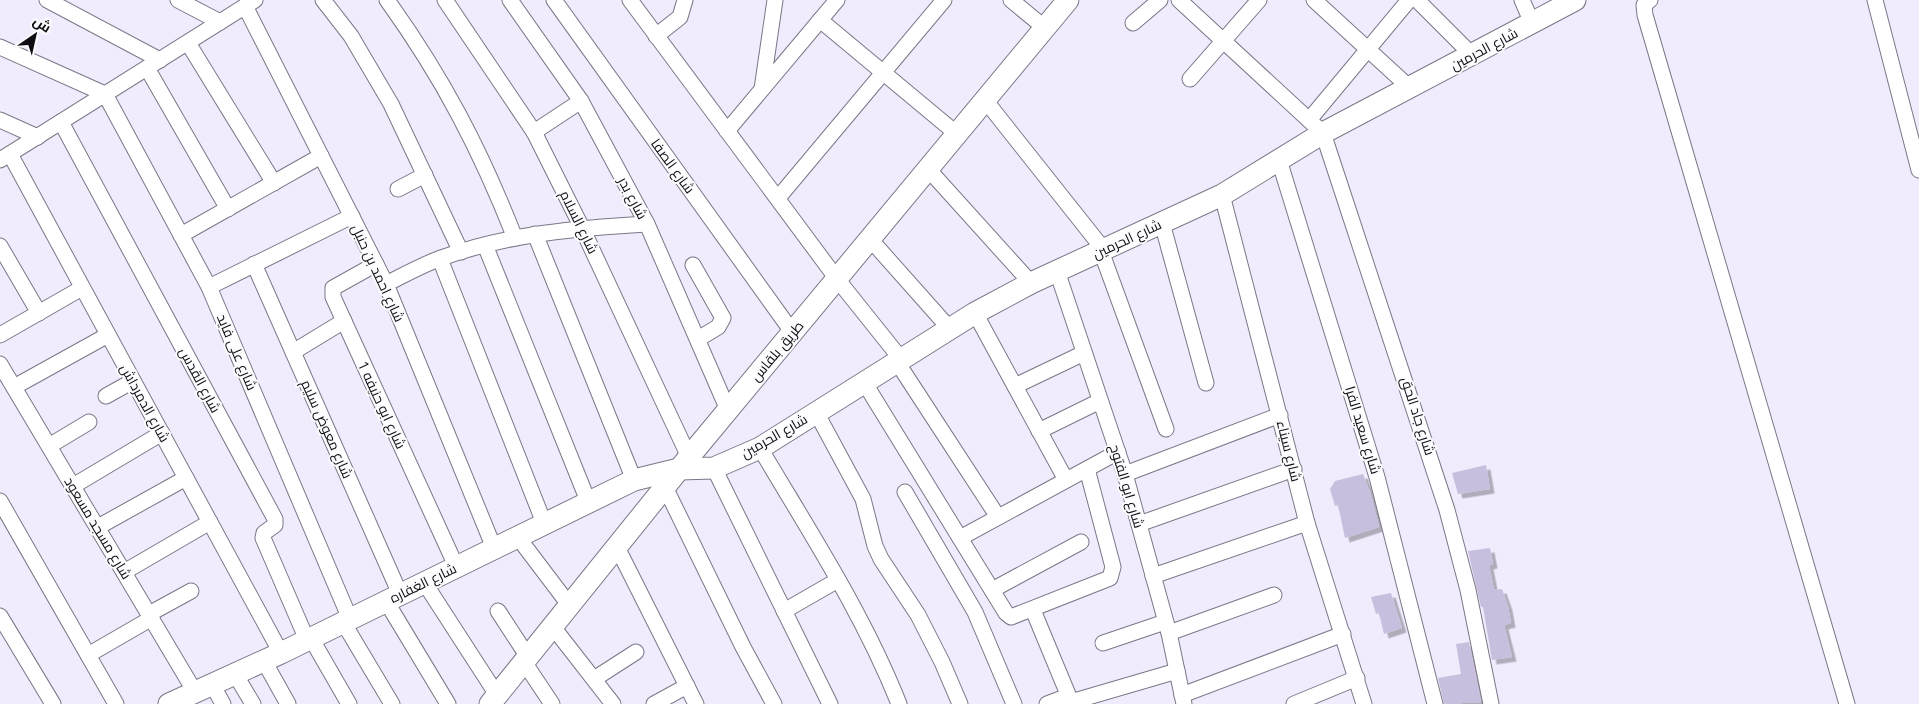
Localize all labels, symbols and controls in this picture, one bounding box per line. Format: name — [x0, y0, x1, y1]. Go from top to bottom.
north arrow — [10, 10, 60, 60]
text: ش — [30, 11, 55, 37]
street label: شارع الحرمين — [1447, 23, 1521, 74]
street label: شارع الصفا — [647, 134, 700, 197]
street label: شارع بدر — [614, 172, 653, 222]
street label: شارع السلام — [555, 187, 603, 257]
street label: شارع الحرمين — [1089, 214, 1164, 263]
street label: شارع احمد بن حنبل — [347, 221, 409, 325]
street label: شارع على فايد — [213, 311, 262, 393]
street label: طريق بلقاس — [746, 316, 808, 385]
street label: شارع القدس — [175, 344, 226, 416]
street label: شارع ابو حنيفه 1 — [354, 358, 411, 452]
street label: شارع الدمرداش — [116, 360, 175, 445]
street label: شارع جاد الحق — [1397, 374, 1440, 458]
street label: شارع معوض سليم — [296, 376, 358, 482]
street label: شارع سعيد الفرا — [1341, 384, 1386, 476]
street label: شارع الحرمين — [737, 409, 811, 462]
street label: شارع سيناء — [1273, 418, 1306, 483]
street label: شارع ابو الفتوح — [1106, 442, 1149, 530]
street label: شارع مسجد مسعود — [60, 473, 136, 582]
street label: شارع الغفاره — [386, 558, 459, 607]

